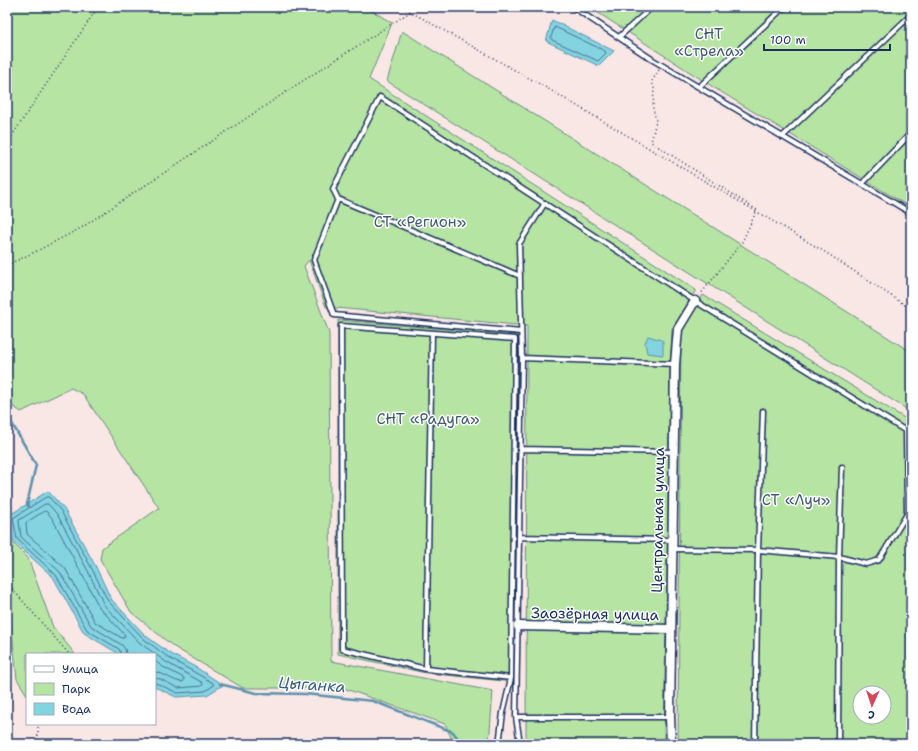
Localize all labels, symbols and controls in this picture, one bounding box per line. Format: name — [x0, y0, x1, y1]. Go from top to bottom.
park label: СНТ «Стрела» — [674, 24, 744, 61]
scale bar — [764, 26, 890, 52]
text: 100 m — [770, 32, 806, 48]
park label: СТ «Регион» — [374, 212, 466, 232]
park label: СНТ «Радуга» — [377, 409, 480, 429]
street label: Центральная улица — [647, 446, 669, 593]
park label: СТ «Луч» — [762, 490, 830, 510]
street label: Заозёрная улица — [531, 603, 660, 625]
legend — [26, 653, 156, 725]
text: Улица — [62, 661, 99, 677]
water label: Цыганка — [278, 672, 346, 697]
text: Парк — [62, 681, 91, 697]
north arrow — [852, 685, 892, 725]
text: Вода — [62, 701, 91, 717]
text: С — [867, 707, 875, 722]

